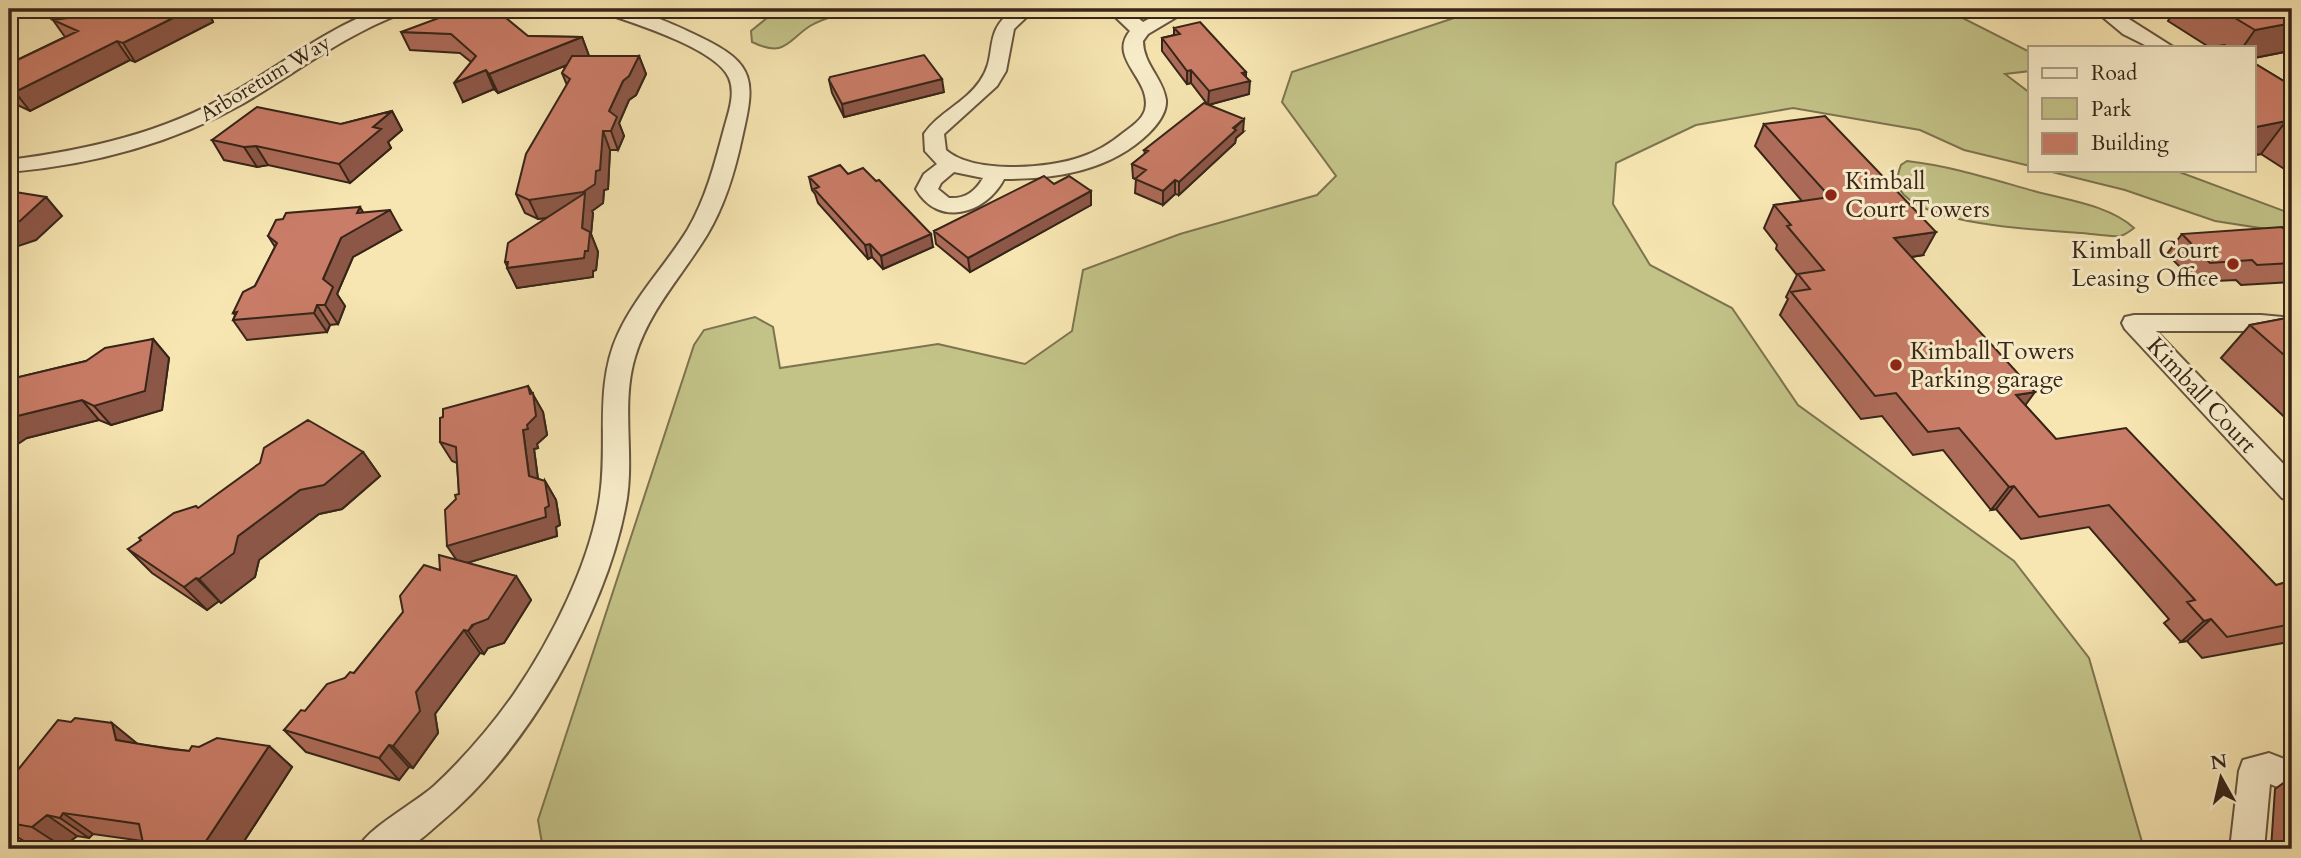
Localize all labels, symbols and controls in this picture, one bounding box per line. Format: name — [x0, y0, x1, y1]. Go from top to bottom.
street label: Arboretum Way — [195, 28, 336, 129]
legend — [2028, 46, 2256, 172]
text: Road — [2091, 59, 2137, 88]
text: Park — [2091, 95, 2132, 124]
text: Building — [2091, 129, 2169, 158]
place label: Kimball Court Towers — [1845, 165, 1990, 226]
marker: Kimball Court Towers — [1823, 187, 1839, 203]
place label: Kimball Court Leasing Office — [2071, 234, 2219, 295]
marker: Kimball Court Leasing Office — [2225, 256, 2241, 272]
street label: Kimball Court — [2139, 330, 2264, 461]
place label: Kimball Towers Parking garage — [1910, 335, 2074, 396]
marker: Kimball Towers Parking garage — [1888, 357, 1904, 373]
north arrow — [2186, 742, 2256, 812]
text: N — [2209, 748, 2229, 776]

